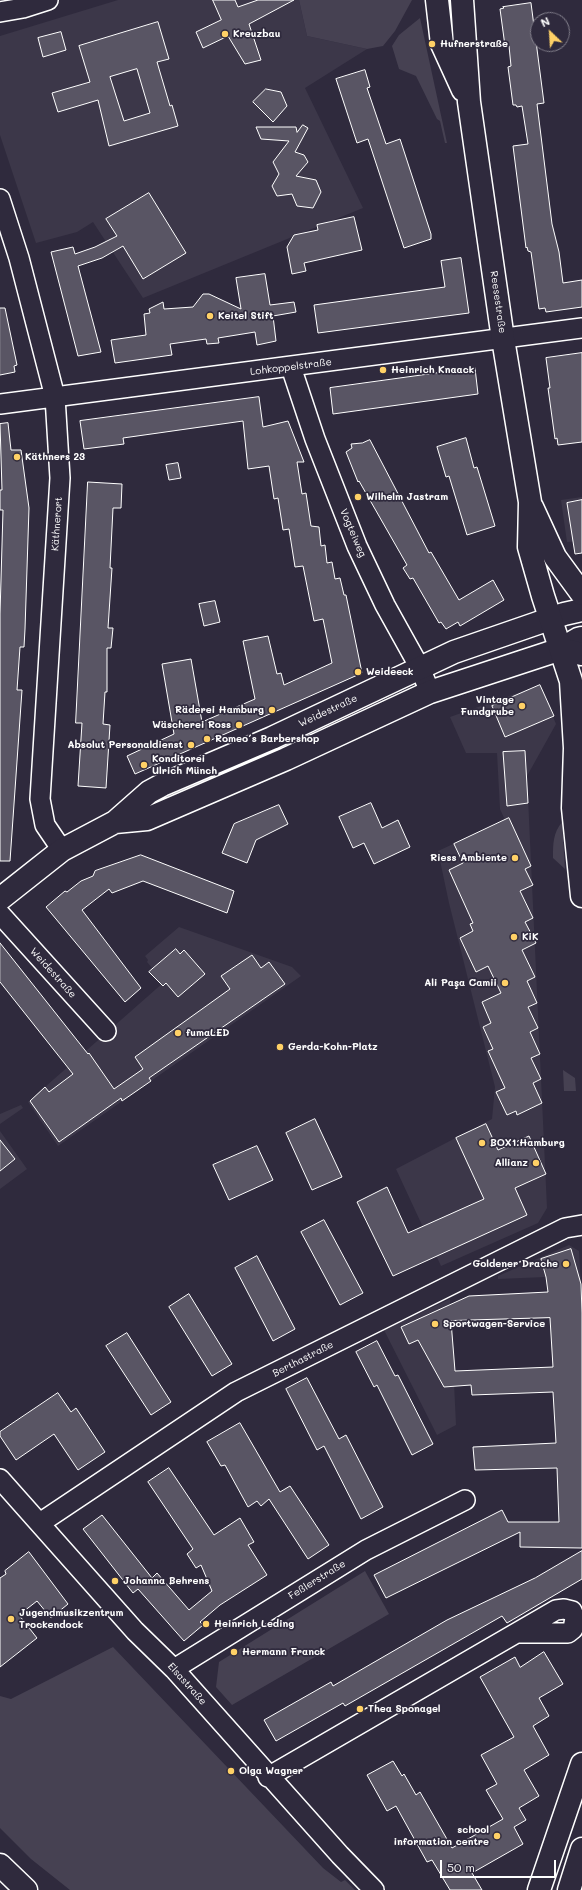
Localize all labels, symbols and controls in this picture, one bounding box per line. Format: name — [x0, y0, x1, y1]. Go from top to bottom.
north arrow — [530, 12, 570, 52]
text: N — [538, 13, 552, 30]
place label: Kreuzbau — [233, 28, 280, 40]
marker: Kreuzbau — [220, 29, 230, 39]
place label: Hufnerstraße — [440, 38, 508, 50]
marker: Hufnerstraße — [427, 39, 437, 49]
street label: Reesestraße — [488, 270, 508, 334]
place label: Keitel Stift — [218, 310, 273, 322]
marker: Keitel Stift — [205, 311, 215, 321]
street label: Lohkoppelstraße — [249, 356, 333, 378]
place label: Heinrich Knaack — [391, 364, 474, 376]
marker: Heinrich Knaack — [378, 365, 388, 375]
place label: Käthners 23 — [25, 451, 85, 463]
marker: Käthners 23 — [12, 452, 22, 462]
place label: Wilhelm Jastram — [366, 491, 448, 503]
marker: Wilhelm Jastram — [353, 492, 363, 502]
street label: Käthnerort — [49, 496, 65, 552]
street label: Vogteiweg — [337, 507, 369, 559]
place label: Weideeck — [366, 666, 413, 678]
marker: Weideeck — [353, 667, 363, 677]
street label: Weidestraße — [297, 692, 359, 730]
place label: Vintage Fundgrube — [461, 694, 514, 718]
marker: Vintage Fundgrube — [517, 701, 527, 711]
place label: Räderei Hamburg — [175, 704, 264, 716]
marker: Räderei Hamburg — [267, 705, 277, 715]
place label: Wäscherei Ross — [152, 719, 231, 731]
marker: Wäscherei Ross — [234, 720, 244, 730]
place label: Romeo´s Barbershop — [215, 733, 319, 745]
marker: Romeo´s Barbershop — [202, 734, 212, 744]
place label: Absolut Personaldienst — [68, 739, 183, 751]
marker: Absolut Personaldienst — [186, 740, 196, 750]
place label: Konditorei Ulrich Münch — [152, 753, 217, 776]
marker: Konditorei Ulrich Münch — [139, 760, 149, 770]
place label: Riess Ambiente — [430, 852, 507, 864]
marker: Riess Ambiente — [510, 853, 520, 863]
place label: KiK — [522, 931, 539, 943]
marker: KiK — [509, 932, 519, 942]
street label: Weidestraße — [27, 945, 79, 1001]
place label: Ali Paşa Camii — [424, 977, 497, 989]
marker: Ali Paşa Camii — [500, 978, 510, 988]
place label: fumaLED — [186, 1027, 229, 1039]
marker: fumaLED — [173, 1028, 183, 1038]
place label: Gerda-Kohn-Platz — [288, 1041, 378, 1053]
marker: Gerda-Kohn-Platz — [275, 1042, 285, 1052]
place label: BOX1.Hamburg — [490, 1137, 565, 1149]
marker: BOX1.Hamburg — [477, 1138, 487, 1148]
place label: Allianz — [495, 1157, 528, 1169]
marker: Allianz — [531, 1158, 541, 1168]
place label: Goldener Drache — [472, 1258, 558, 1270]
marker: Goldener Drache — [561, 1259, 571, 1269]
place label: Sportwagen-Service — [443, 1318, 545, 1330]
marker: Sportwagen-Service — [430, 1319, 440, 1329]
street label: Berthastraße — [271, 1339, 335, 1379]
street label: Feßlerstraße — [286, 1558, 348, 1602]
place label: Johanna Behrens — [123, 1575, 209, 1587]
marker: Johanna Behrens — [110, 1576, 120, 1586]
place label: Jugendmusikzentrum Trockendock — [19, 1607, 123, 1630]
marker: Jugendmusikzentrum Trockendock — [6, 1614, 16, 1624]
place label: Heinrich Leding — [214, 1618, 294, 1630]
marker: Heinrich Leding — [201, 1619, 211, 1629]
place label: Hermann Franck — [242, 1646, 325, 1658]
marker: Hermann Franck — [229, 1647, 239, 1657]
street label: Elsastraße — [165, 1661, 209, 1707]
place label: Thea Sponagel — [368, 1703, 441, 1715]
marker: Thea Sponagel — [355, 1704, 365, 1714]
place label: Olga Wagner — [239, 1765, 303, 1777]
marker: Olga Wagner — [226, 1766, 236, 1776]
place label: school information centre — [394, 1824, 489, 1848]
marker: school information centre — [492, 1831, 502, 1841]
scale bar — [442, 1852, 558, 1878]
text: 50 m — [447, 1859, 475, 1875]

